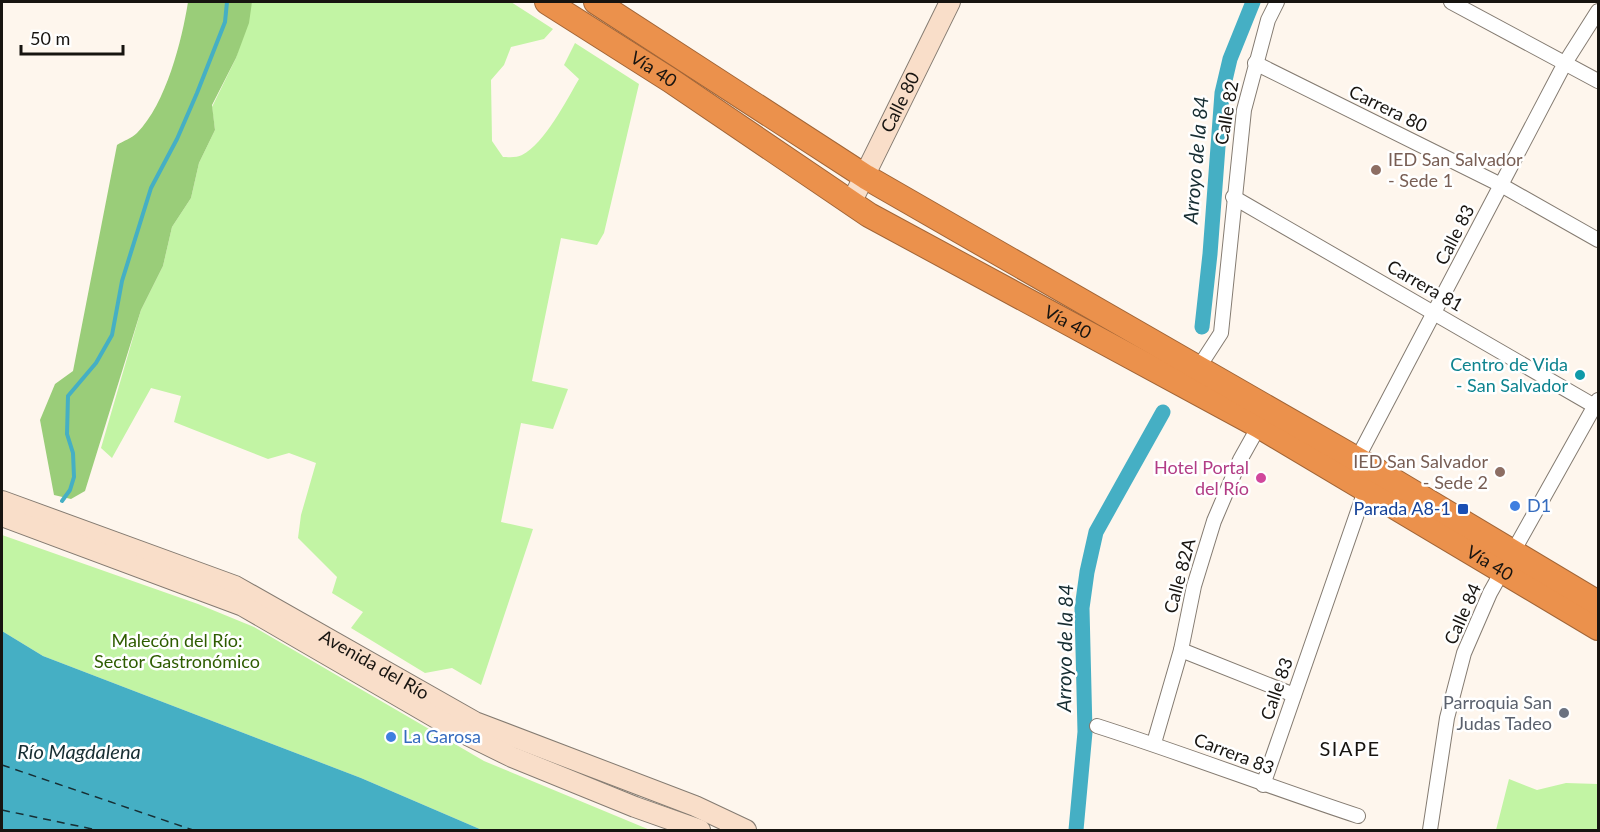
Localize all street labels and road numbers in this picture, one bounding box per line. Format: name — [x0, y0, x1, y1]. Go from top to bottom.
street label: Vía 40 — [627, 46, 681, 91]
street label: Calle 80 — [875, 68, 924, 136]
street label: Calle 82 — [1210, 79, 1242, 146]
street label: Carrera 80 — [1346, 80, 1431, 136]
street label: Calle 83 — [1430, 201, 1479, 268]
street label: Carrera 81 — [1384, 255, 1467, 316]
street label: Vía 40 — [1041, 300, 1096, 343]
street label: Calle 82A — [1158, 535, 1200, 616]
street label: Vía 40 — [1463, 540, 1517, 585]
street label: Calle 84 — [1439, 580, 1485, 648]
street label: Avenida del Río — [316, 624, 433, 704]
street label: Calle 83 — [1255, 655, 1297, 723]
street label: Carrera 83 — [1191, 728, 1278, 778]

